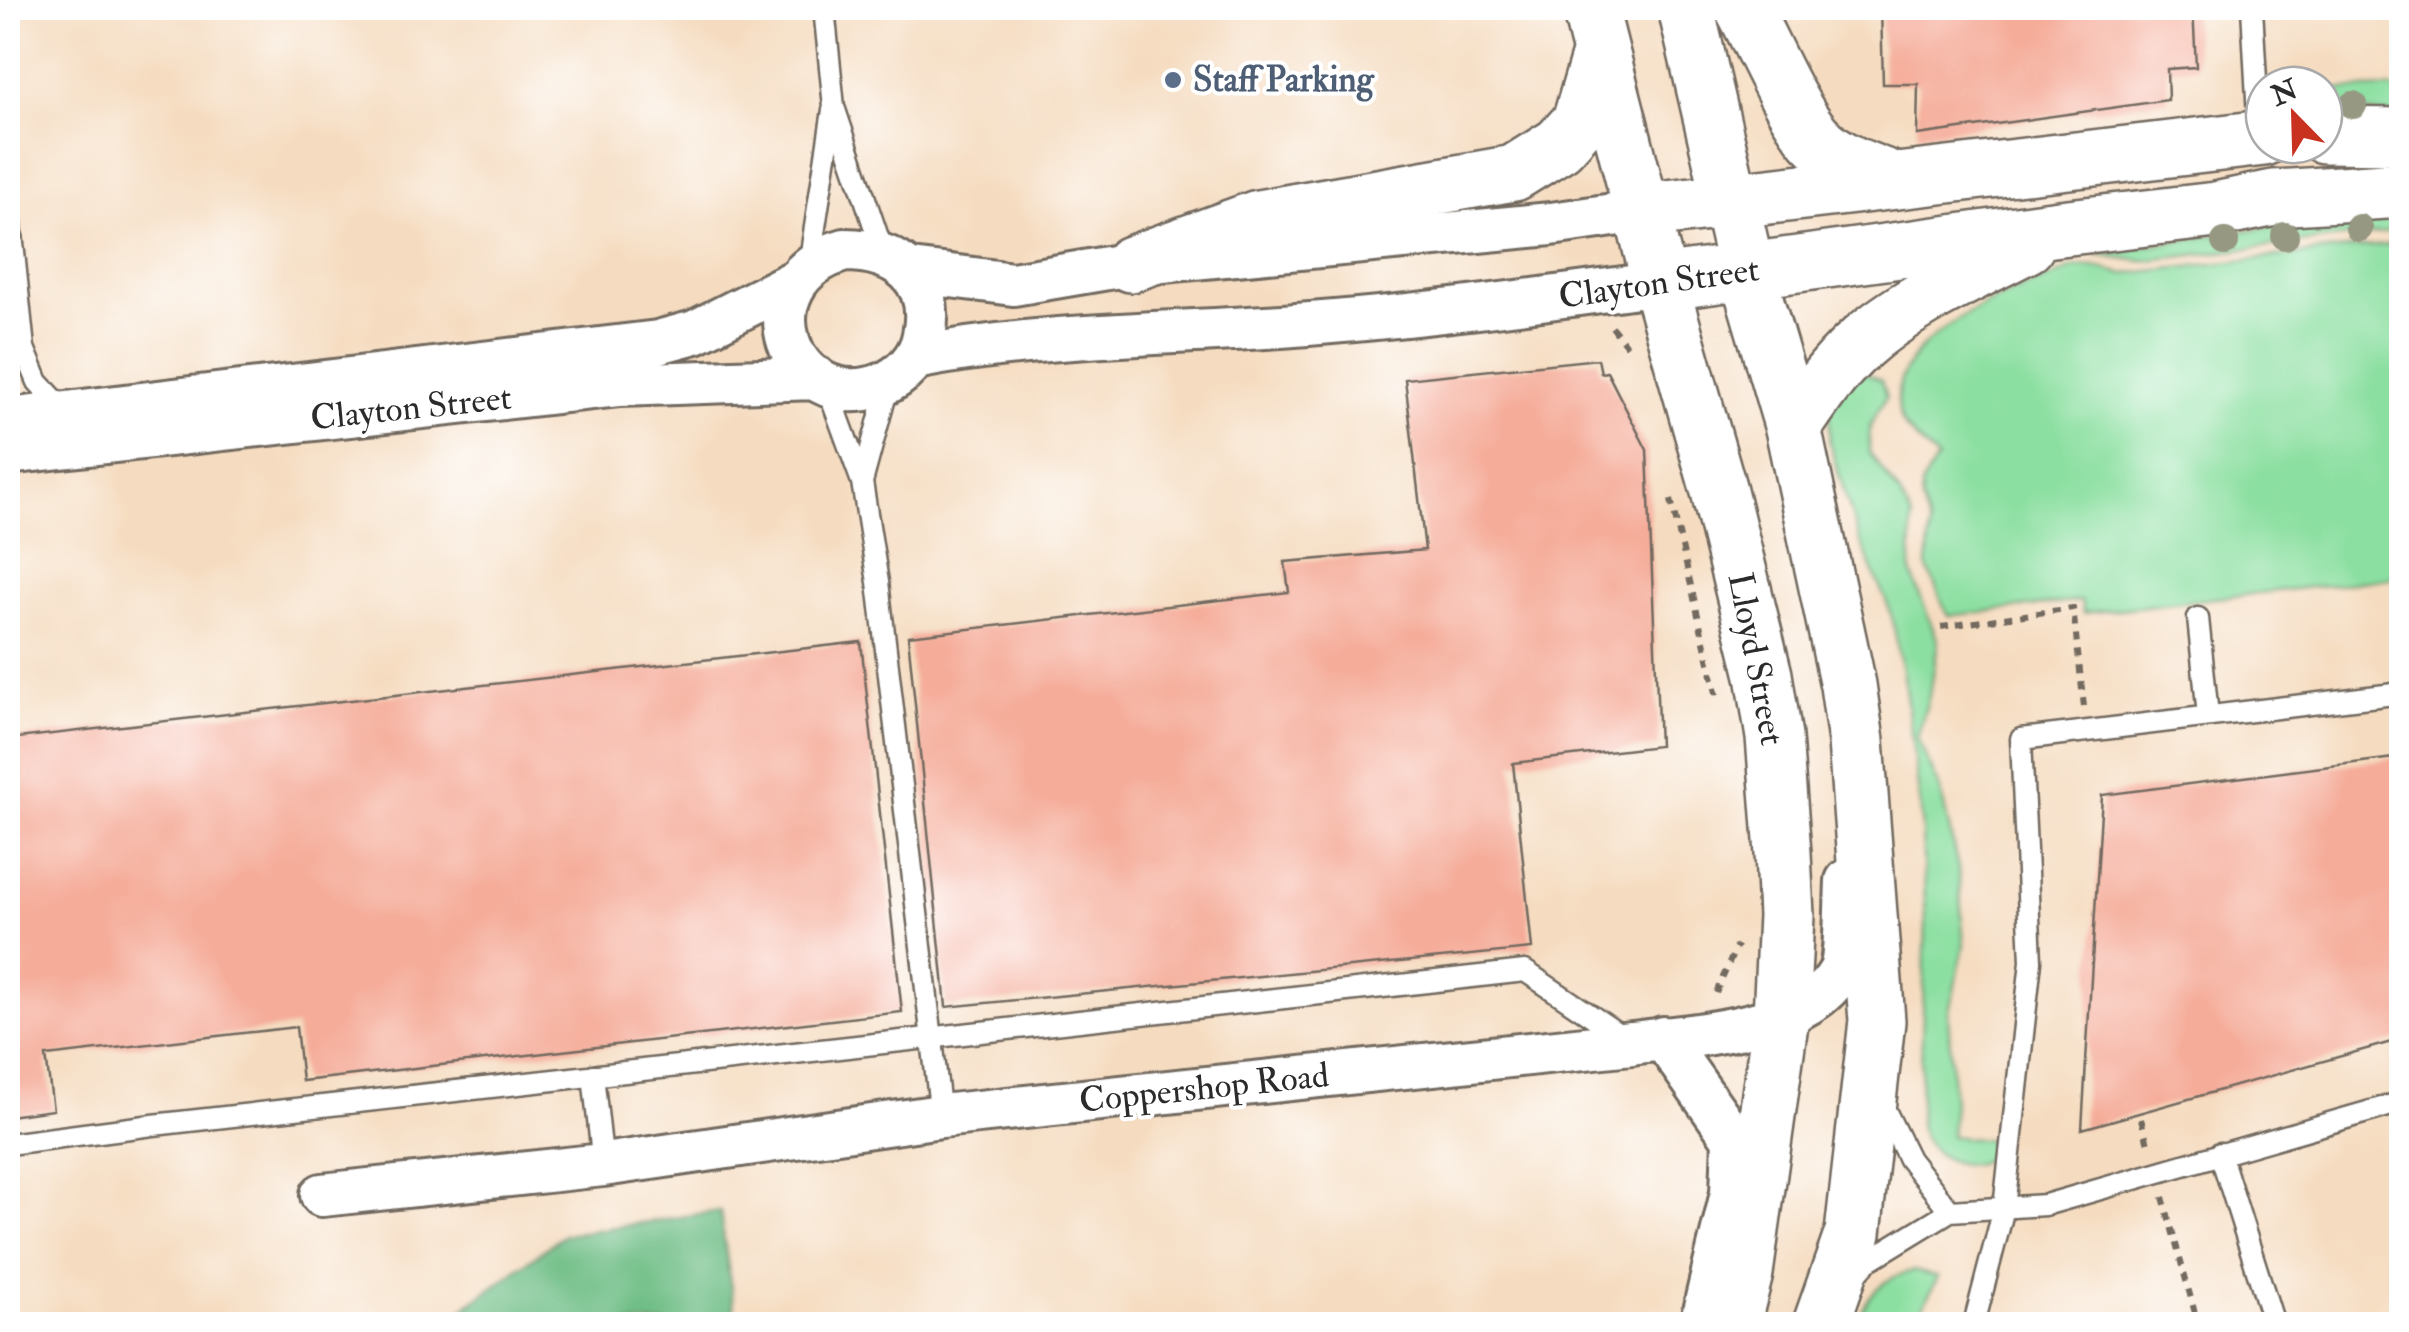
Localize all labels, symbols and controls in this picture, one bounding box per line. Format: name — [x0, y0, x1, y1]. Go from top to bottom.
place label: Staff Parking — [1193, 58, 1376, 102]
north arrow — [2244, 65, 2344, 165]
marker: Staff Parking — [1162, 69, 1184, 91]
text: N — [2266, 72, 2304, 115]
street label: Clayton Street — [1556, 247, 1762, 319]
street label: Clayton Street — [308, 376, 514, 440]
street label: Lloyd Street — [1718, 569, 1794, 749]
street label: Coppershop Road — [1077, 1053, 1331, 1123]

